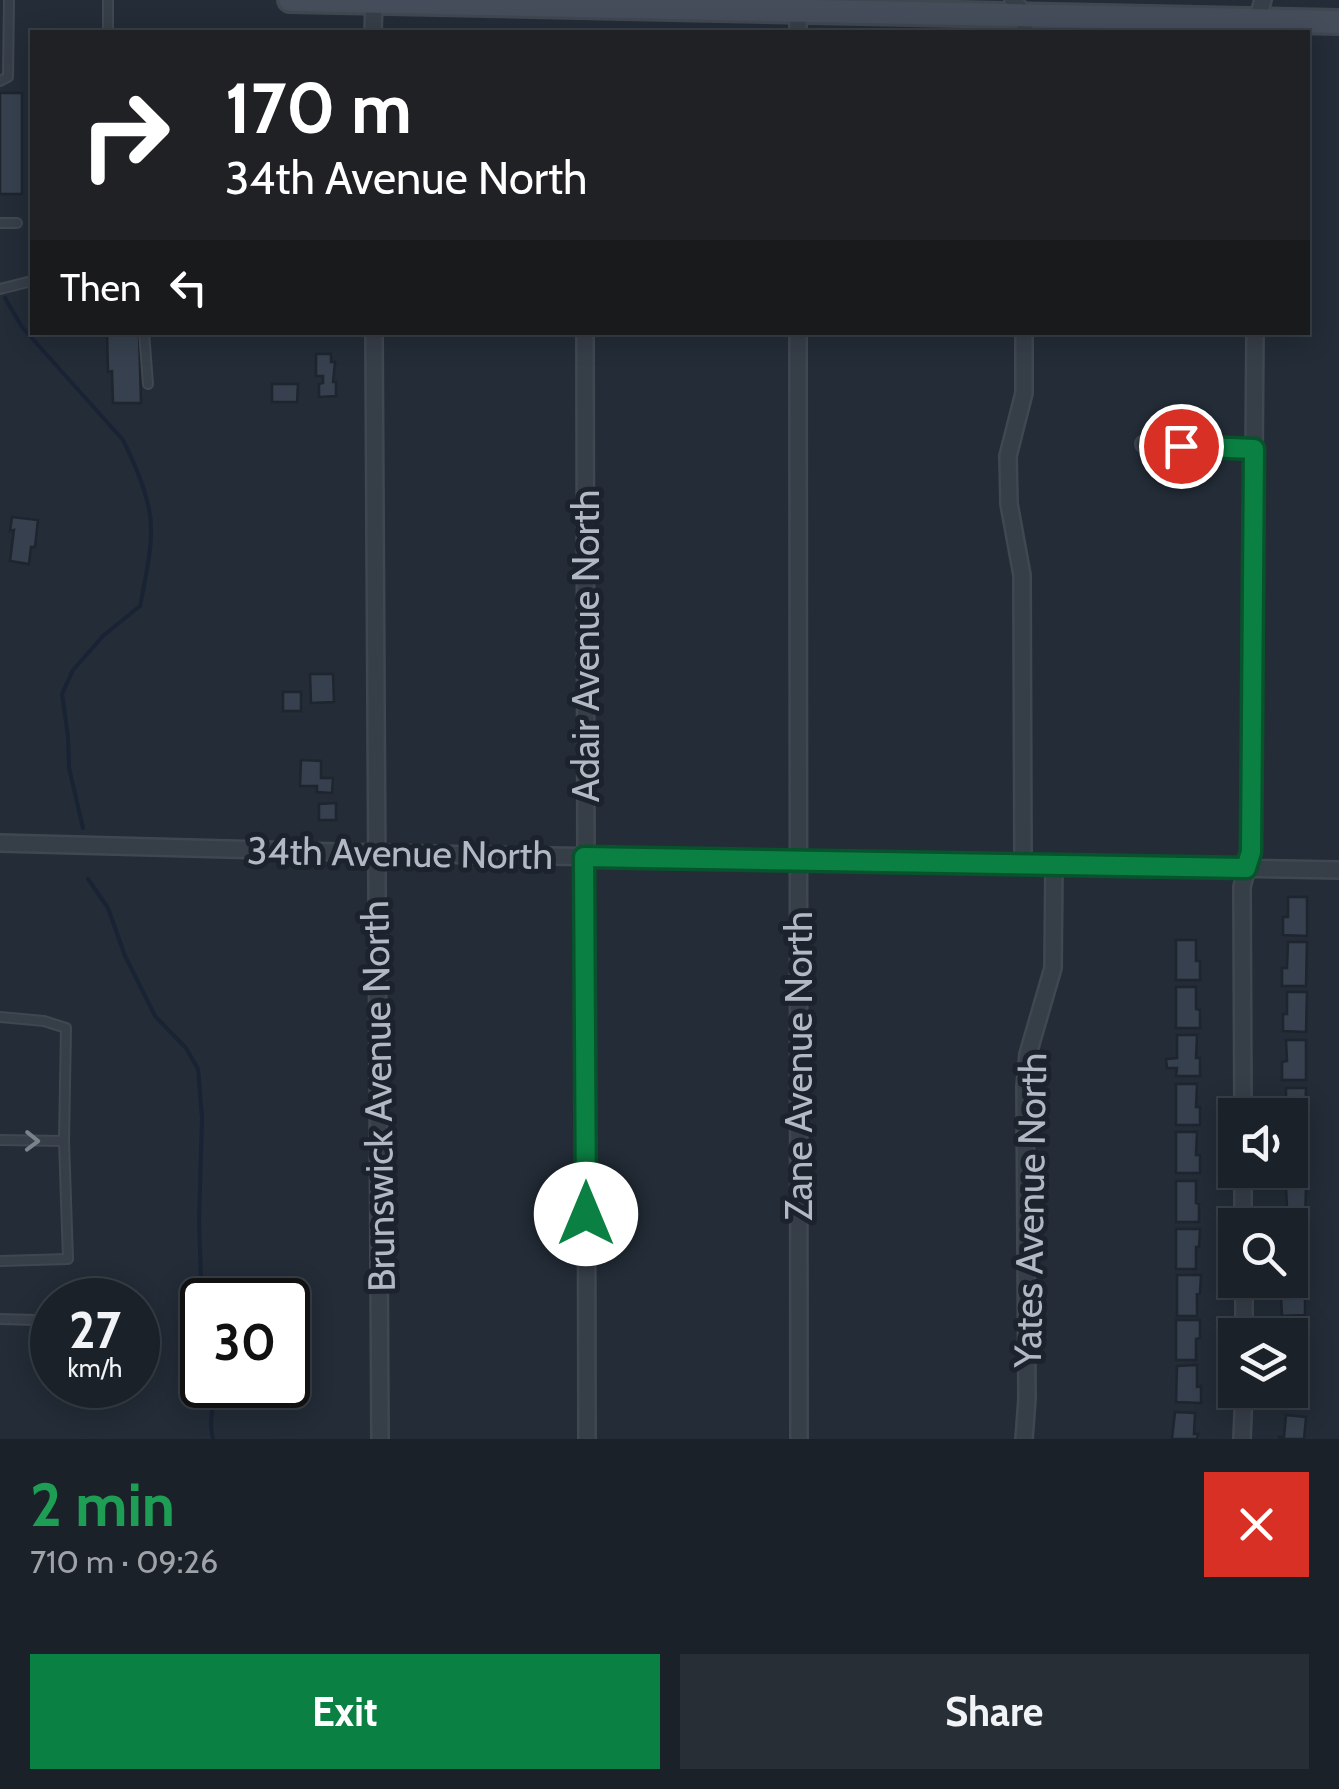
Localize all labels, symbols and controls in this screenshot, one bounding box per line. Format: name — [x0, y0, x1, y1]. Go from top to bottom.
text: 170 m — [225, 65, 412, 151]
icon: right — [60, 70, 190, 200]
text: 34th Avenue North — [225, 151, 587, 205]
icon: left — [161, 260, 216, 315]
text: Then — [60, 264, 141, 311]
pin — [1139, 404, 1224, 489]
icon: arrive — [1154, 419, 1209, 474]
street label: Adair Avenue North — [562, 490, 609, 802]
street label: 34th Avenue North — [247, 827, 553, 879]
street label: Brunswick Avenue North — [351, 900, 405, 1292]
street label: Zane Avenue North — [775, 911, 822, 1221]
street label: Yates Avenue North — [1004, 1052, 1056, 1369]
map controls — [1218, 1098, 1308, 1408]
button: sound — [1218, 1098, 1308, 1188]
one-way arrow — [25, 1130, 41, 1151]
position arrow — [534, 1162, 638, 1266]
button: search — [1218, 1208, 1308, 1298]
speed limit sign: 30 — [180, 1278, 310, 1408]
text: 27 — [69, 1300, 121, 1361]
button: layers — [1218, 1318, 1308, 1408]
text: km/h — [68, 1353, 122, 1383]
text: 2 min — [30, 1468, 175, 1541]
button: close — [1204, 1472, 1309, 1577]
text: 710 m · 09:26 — [30, 1542, 218, 1581]
button: Exit — [30, 1654, 660, 1769]
button: Share — [680, 1654, 1309, 1769]

